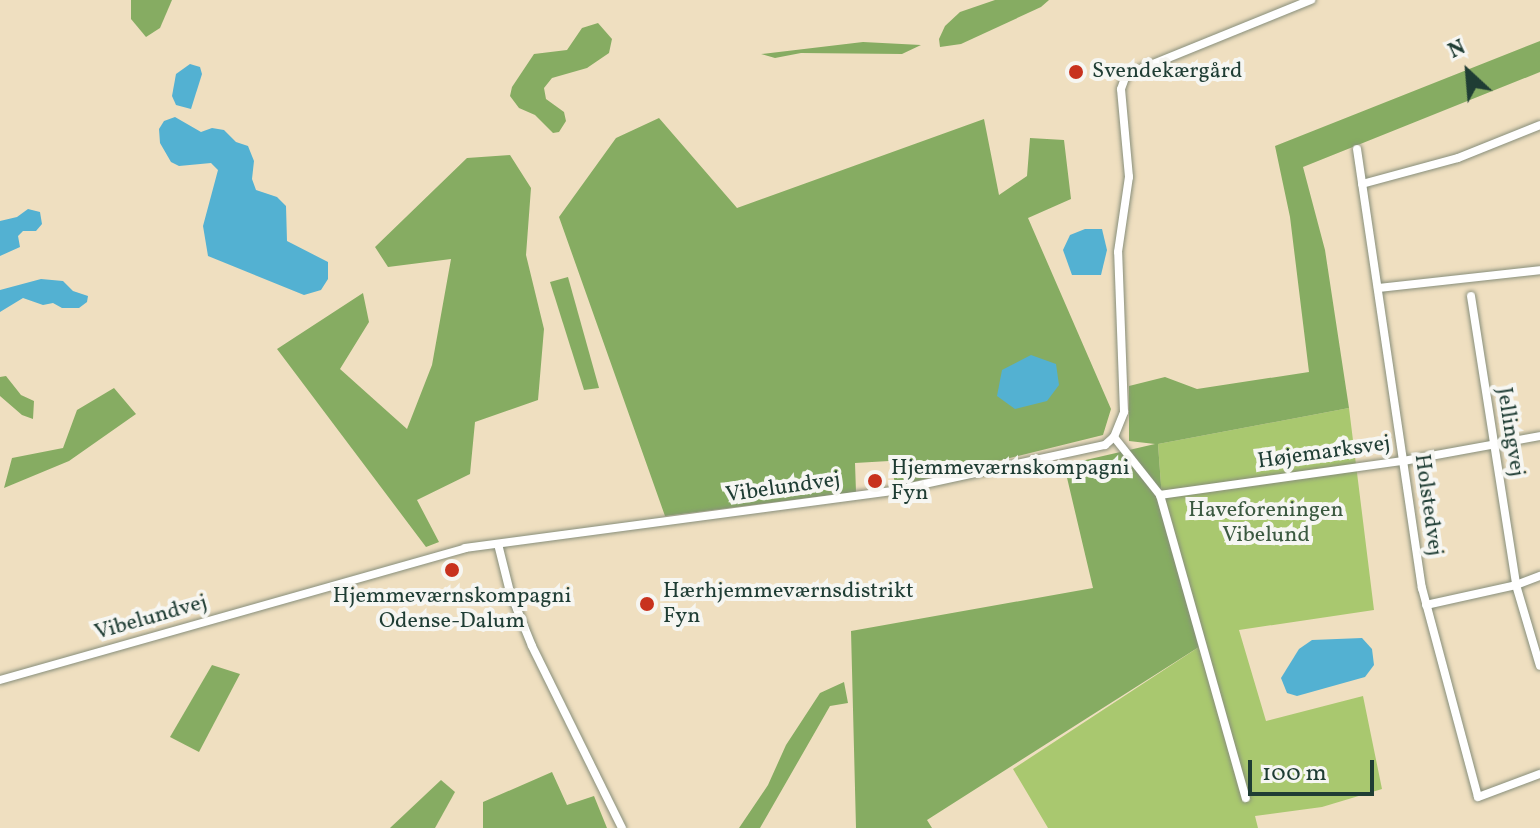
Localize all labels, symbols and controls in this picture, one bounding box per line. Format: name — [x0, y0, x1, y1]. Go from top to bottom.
north arrow — [1428, 32, 1508, 112]
text: N — [1443, 33, 1471, 67]
place label: Svendekærgård — [1092, 59, 1242, 85]
marker: Svendekærgård — [1067, 63, 1085, 81]
street label: Jellingvej — [1490, 386, 1530, 478]
street label: Højemarksvej — [1256, 431, 1392, 475]
street label: Holstedvej — [1408, 452, 1448, 558]
place label: Hjemmeværnskompagni Fyn — [891, 455, 1130, 506]
street label: Vibelundvej — [724, 467, 842, 509]
marker: Hjemmeværnskompagni Fyn — [866, 472, 884, 490]
park label: Haveforeningen Vibelund — [1188, 497, 1344, 548]
marker: Hjemmeværnskompagni Odense-Dalum — [443, 561, 461, 579]
place label: Hærhjemmeværnsdistrikt Fyn — [663, 578, 914, 630]
place label: Hjemmeværnskompagni Odense-Dalum — [333, 583, 571, 634]
street label: Vibelundvej — [92, 589, 210, 647]
marker: Hærhjemmeværnsdistrikt Fyn — [638, 595, 656, 613]
scale bar — [1252, 744, 1378, 794]
text: 100 m — [1262, 757, 1327, 791]

